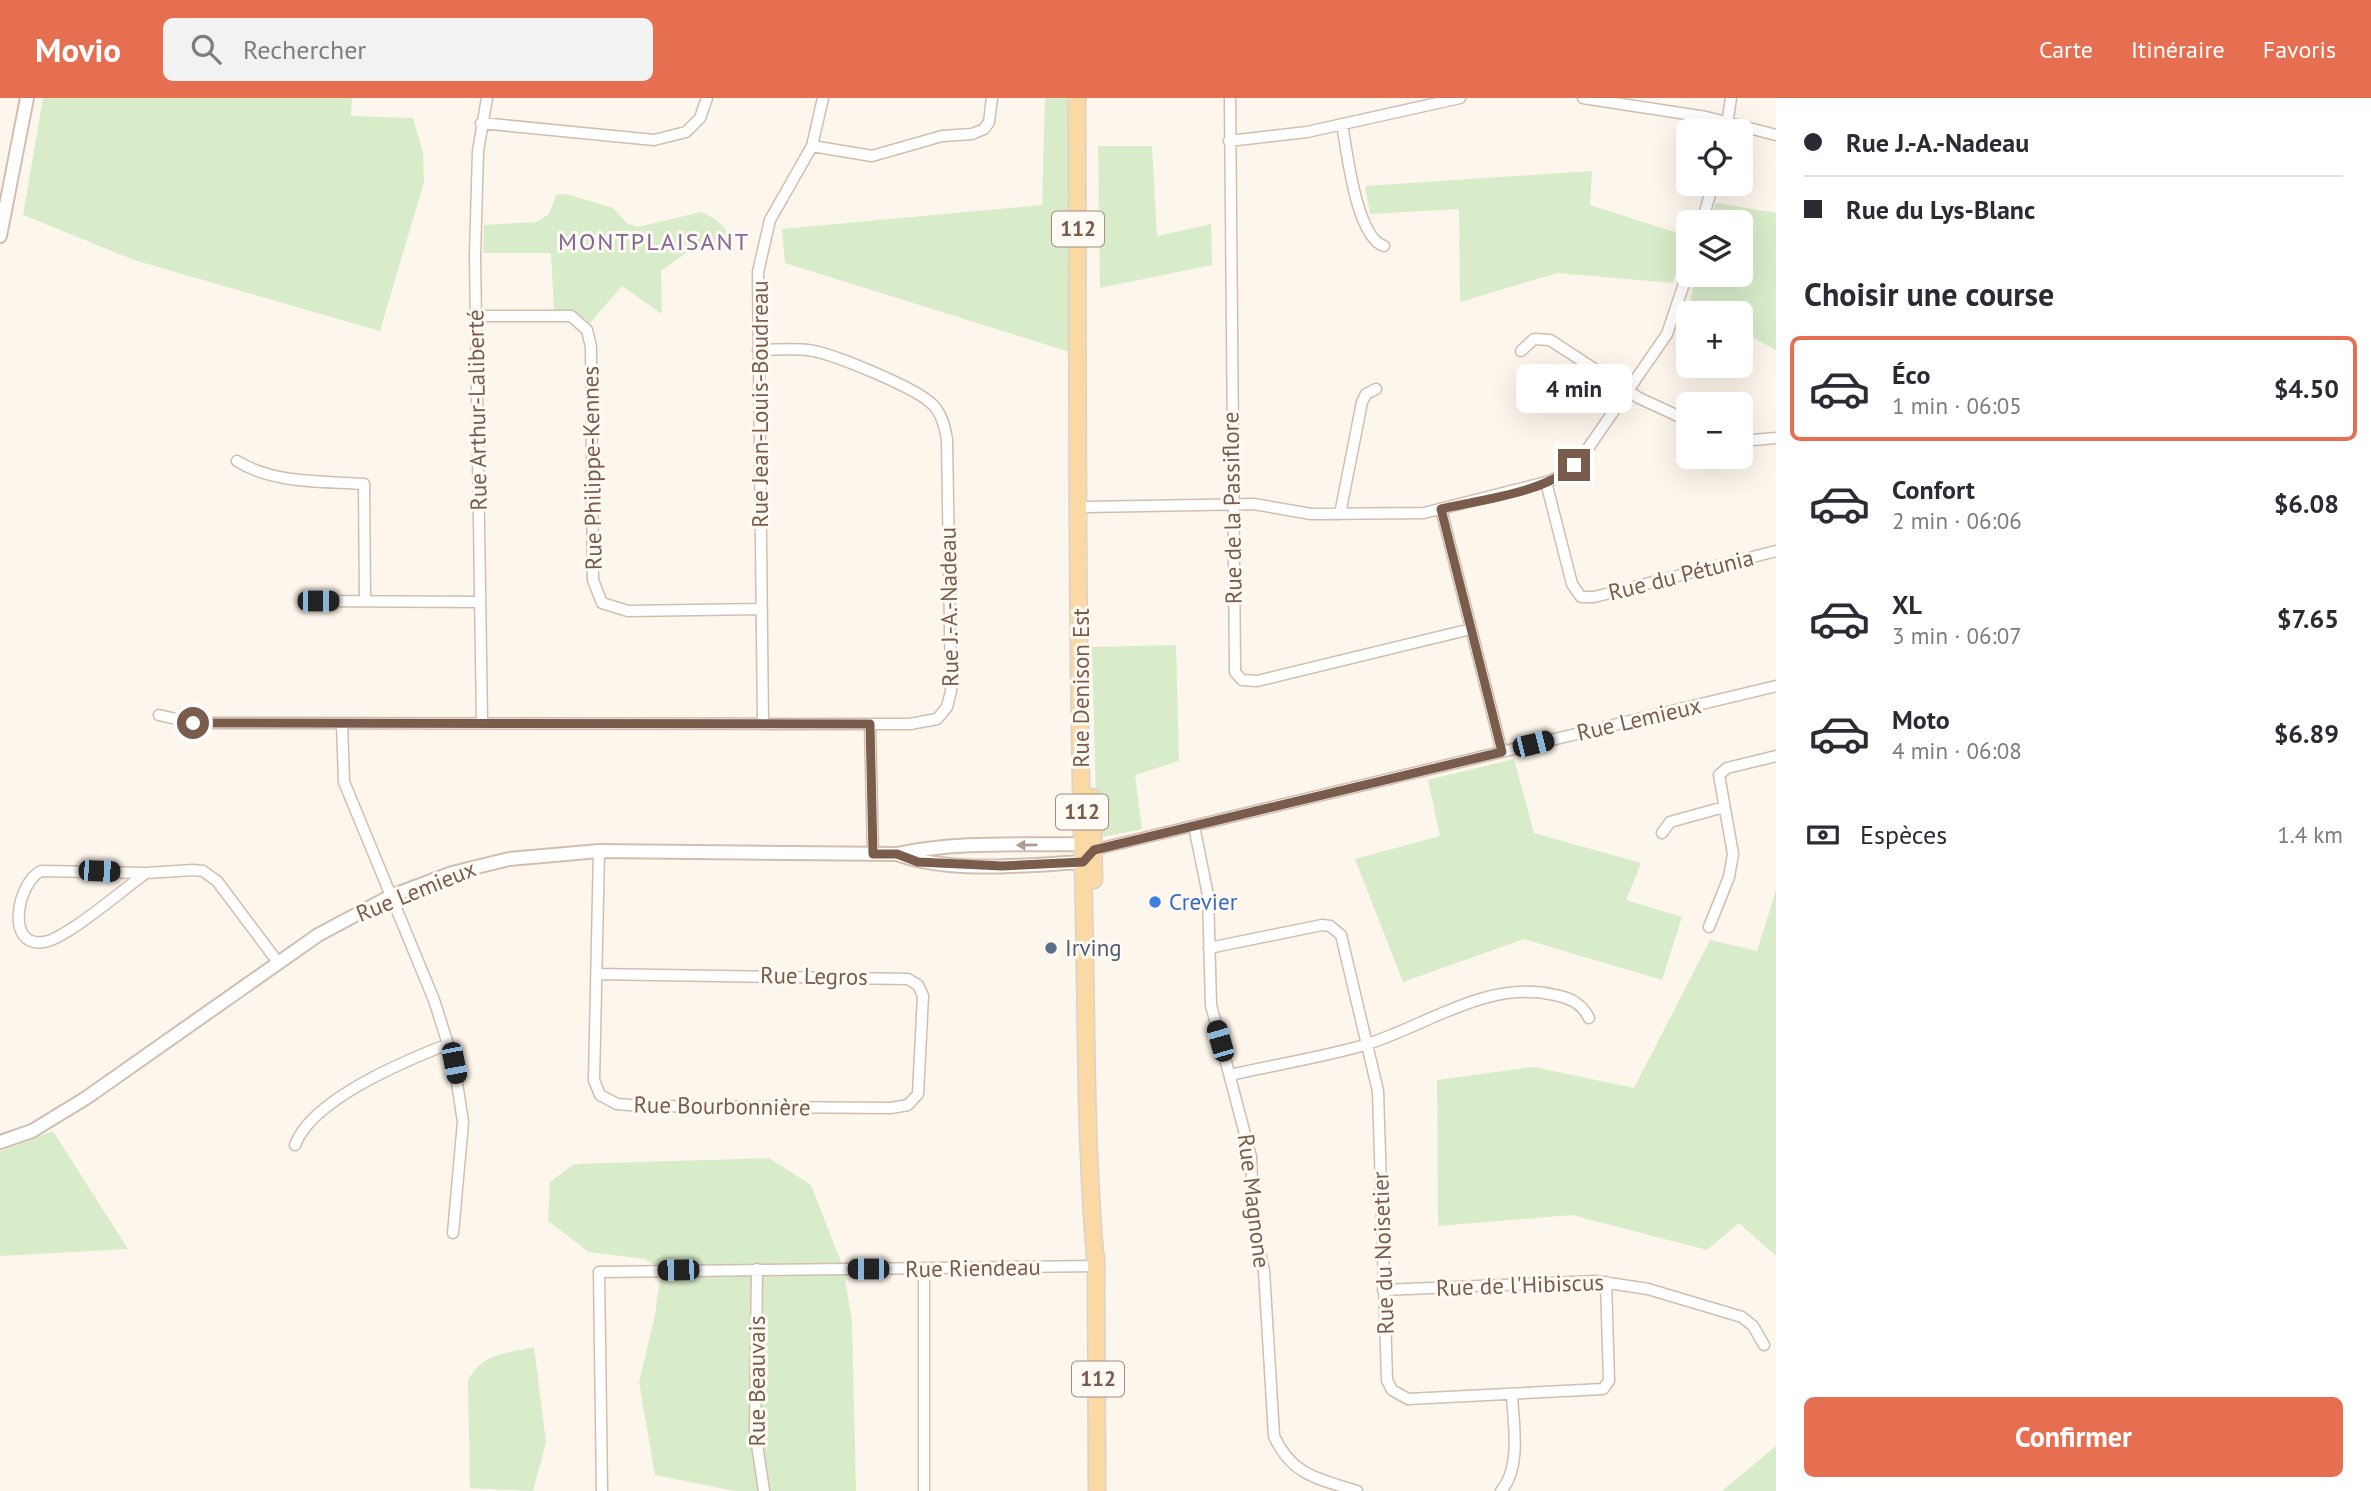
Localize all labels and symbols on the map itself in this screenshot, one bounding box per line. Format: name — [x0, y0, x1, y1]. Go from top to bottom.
road number: 112 — [1052, 212, 1104, 246]
district label: MONTPLAISANT — [558, 226, 750, 257]
street label: Rue Jean-Louis-Boudreau — [745, 280, 774, 528]
street label: Rue Arthur-Laliberté — [460, 309, 493, 511]
callout: 4 min — [1516, 364, 1632, 412]
street label: Rue Philippe-Kennes — [575, 366, 608, 570]
street label: Rue de la Passiflore — [1215, 412, 1248, 604]
route end — [1558, 449, 1590, 481]
street label: Rue J.-A.-Nadeau — [933, 527, 964, 687]
street label: Rue du Pétunia — [1605, 542, 1757, 607]
car — [298, 591, 340, 612]
street label: Rue Denison Est — [1066, 608, 1095, 768]
street label: Rue Lemieux — [1574, 690, 1704, 747]
route start — [177, 707, 209, 739]
car — [1511, 729, 1556, 759]
road number: 112 — [1056, 794, 1108, 830]
one-way arrow — [1015, 839, 1037, 851]
street label: Rue Lemieux — [352, 853, 480, 928]
car — [78, 860, 121, 882]
place label: Crevier — [1169, 887, 1238, 916]
marker: Crevier — [1147, 894, 1163, 910]
place label: Irving — [1065, 933, 1122, 962]
marker: Irving — [1043, 940, 1059, 956]
street label: Rue Legros — [760, 960, 868, 991]
car — [1205, 1018, 1236, 1064]
car — [440, 1040, 469, 1086]
street label: Rue Bourbonnière — [633, 1089, 811, 1122]
street label: Rue Magnone — [1232, 1132, 1277, 1270]
street label: Rue du Noisetier — [1365, 1171, 1400, 1335]
street label: Rue Riendeau — [905, 1252, 1041, 1283]
car — [657, 1259, 700, 1281]
car — [848, 1259, 890, 1280]
street label: Rue de l'Hibiscus — [1436, 1267, 1604, 1302]
street label: Rue Beauvais — [742, 1316, 771, 1446]
road number: 112 — [1072, 1362, 1124, 1396]

